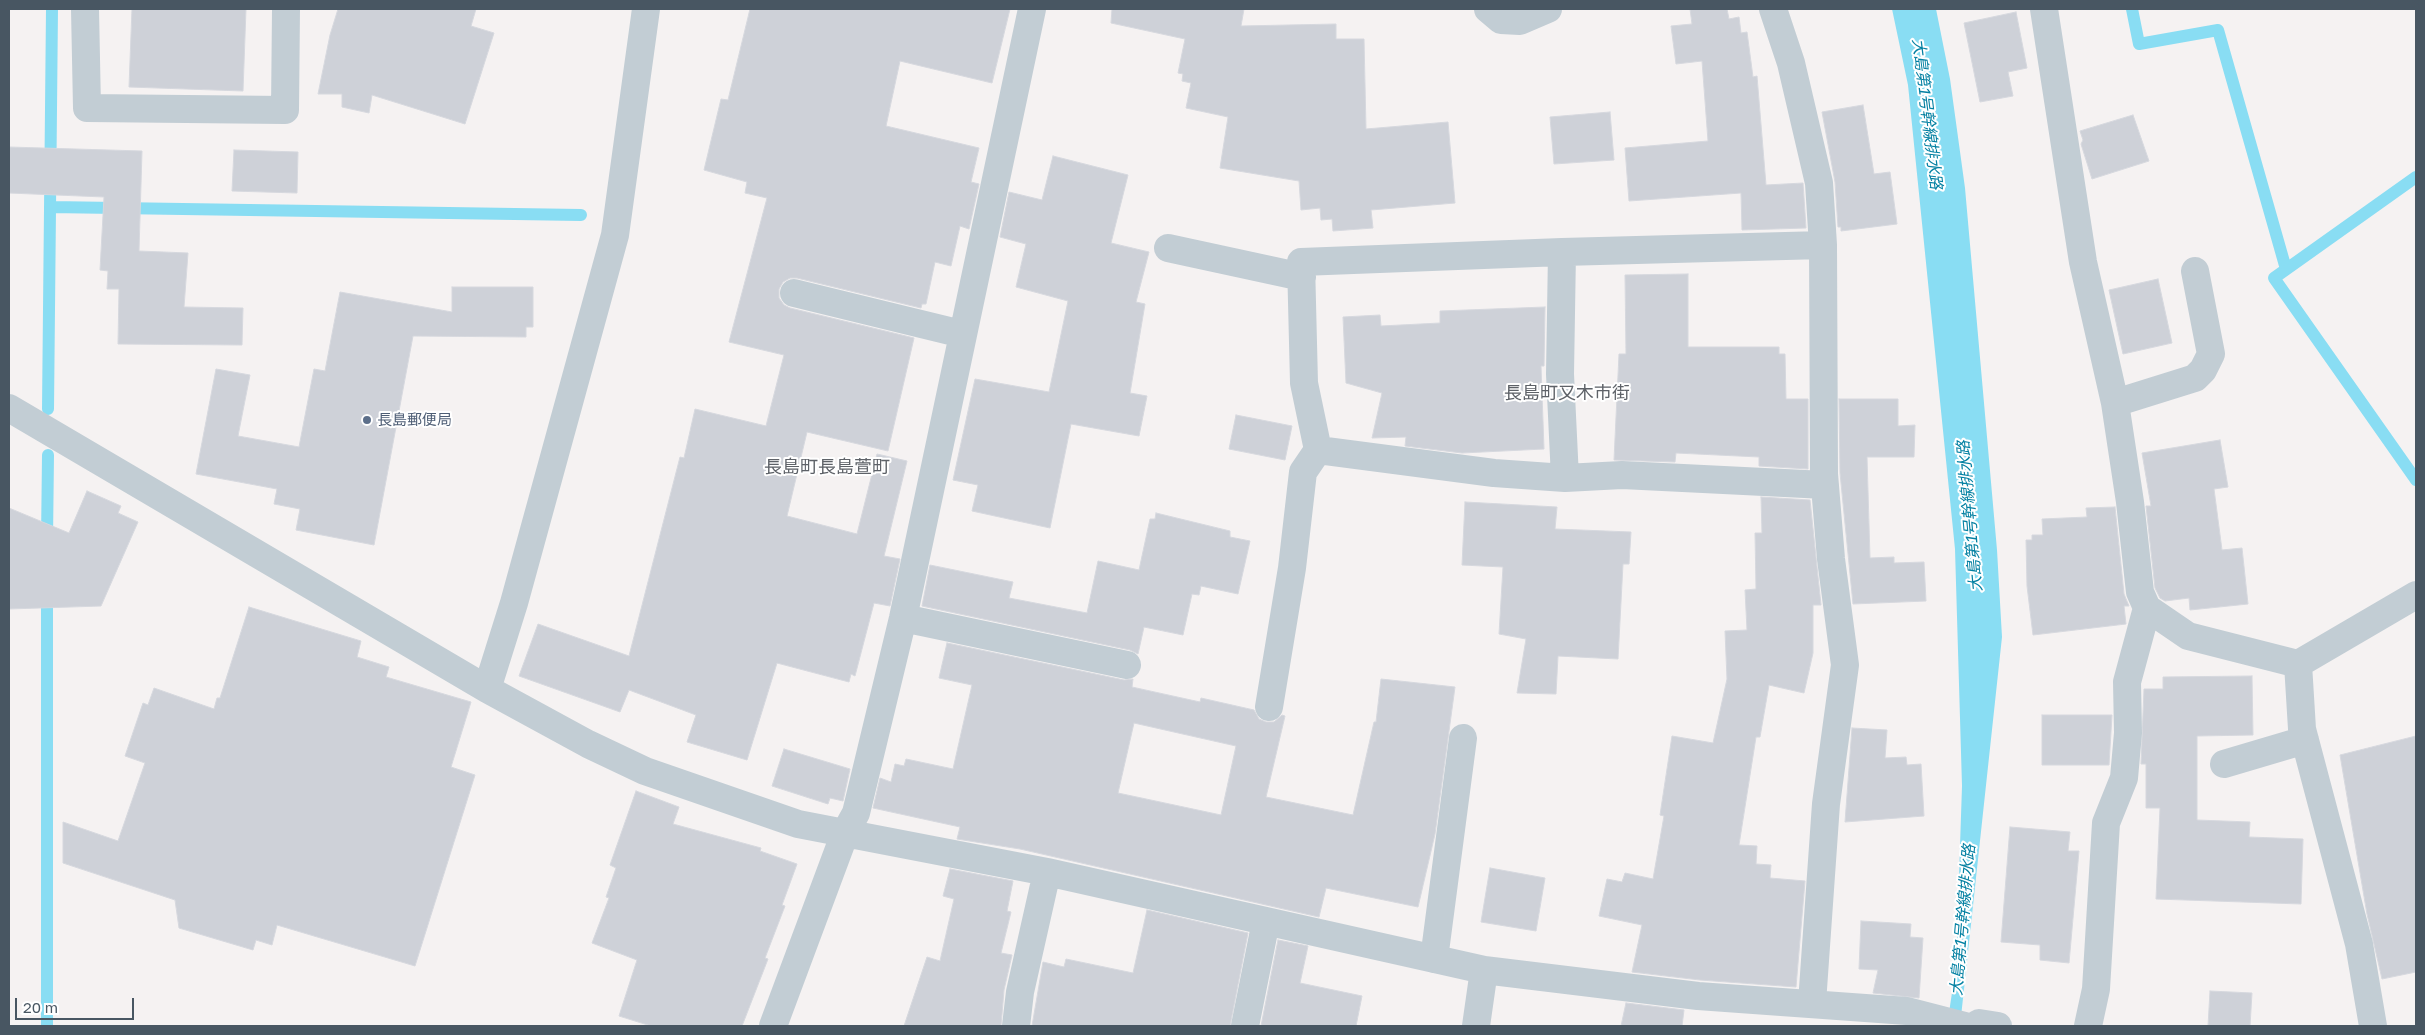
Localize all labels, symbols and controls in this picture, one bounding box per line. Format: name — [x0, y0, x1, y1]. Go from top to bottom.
water label: 大島第1号幹線排水路 — [1908, 38, 1946, 190]
district label: 長島町又木市街 — [1504, 382, 1630, 404]
place label: 長島郵便局 — [377, 411, 452, 429]
marker: 長島郵便局 — [361, 414, 373, 426]
water label: 大島第1号幹線排水路 — [1954, 440, 1986, 592]
district label: 長島町長島萱町 — [764, 456, 890, 478]
water label: 大島第1号幹線排水路 — [1947, 844, 1979, 996]
scale bar — [18, 988, 136, 1020]
text: 20 m — [23, 998, 58, 1016]

